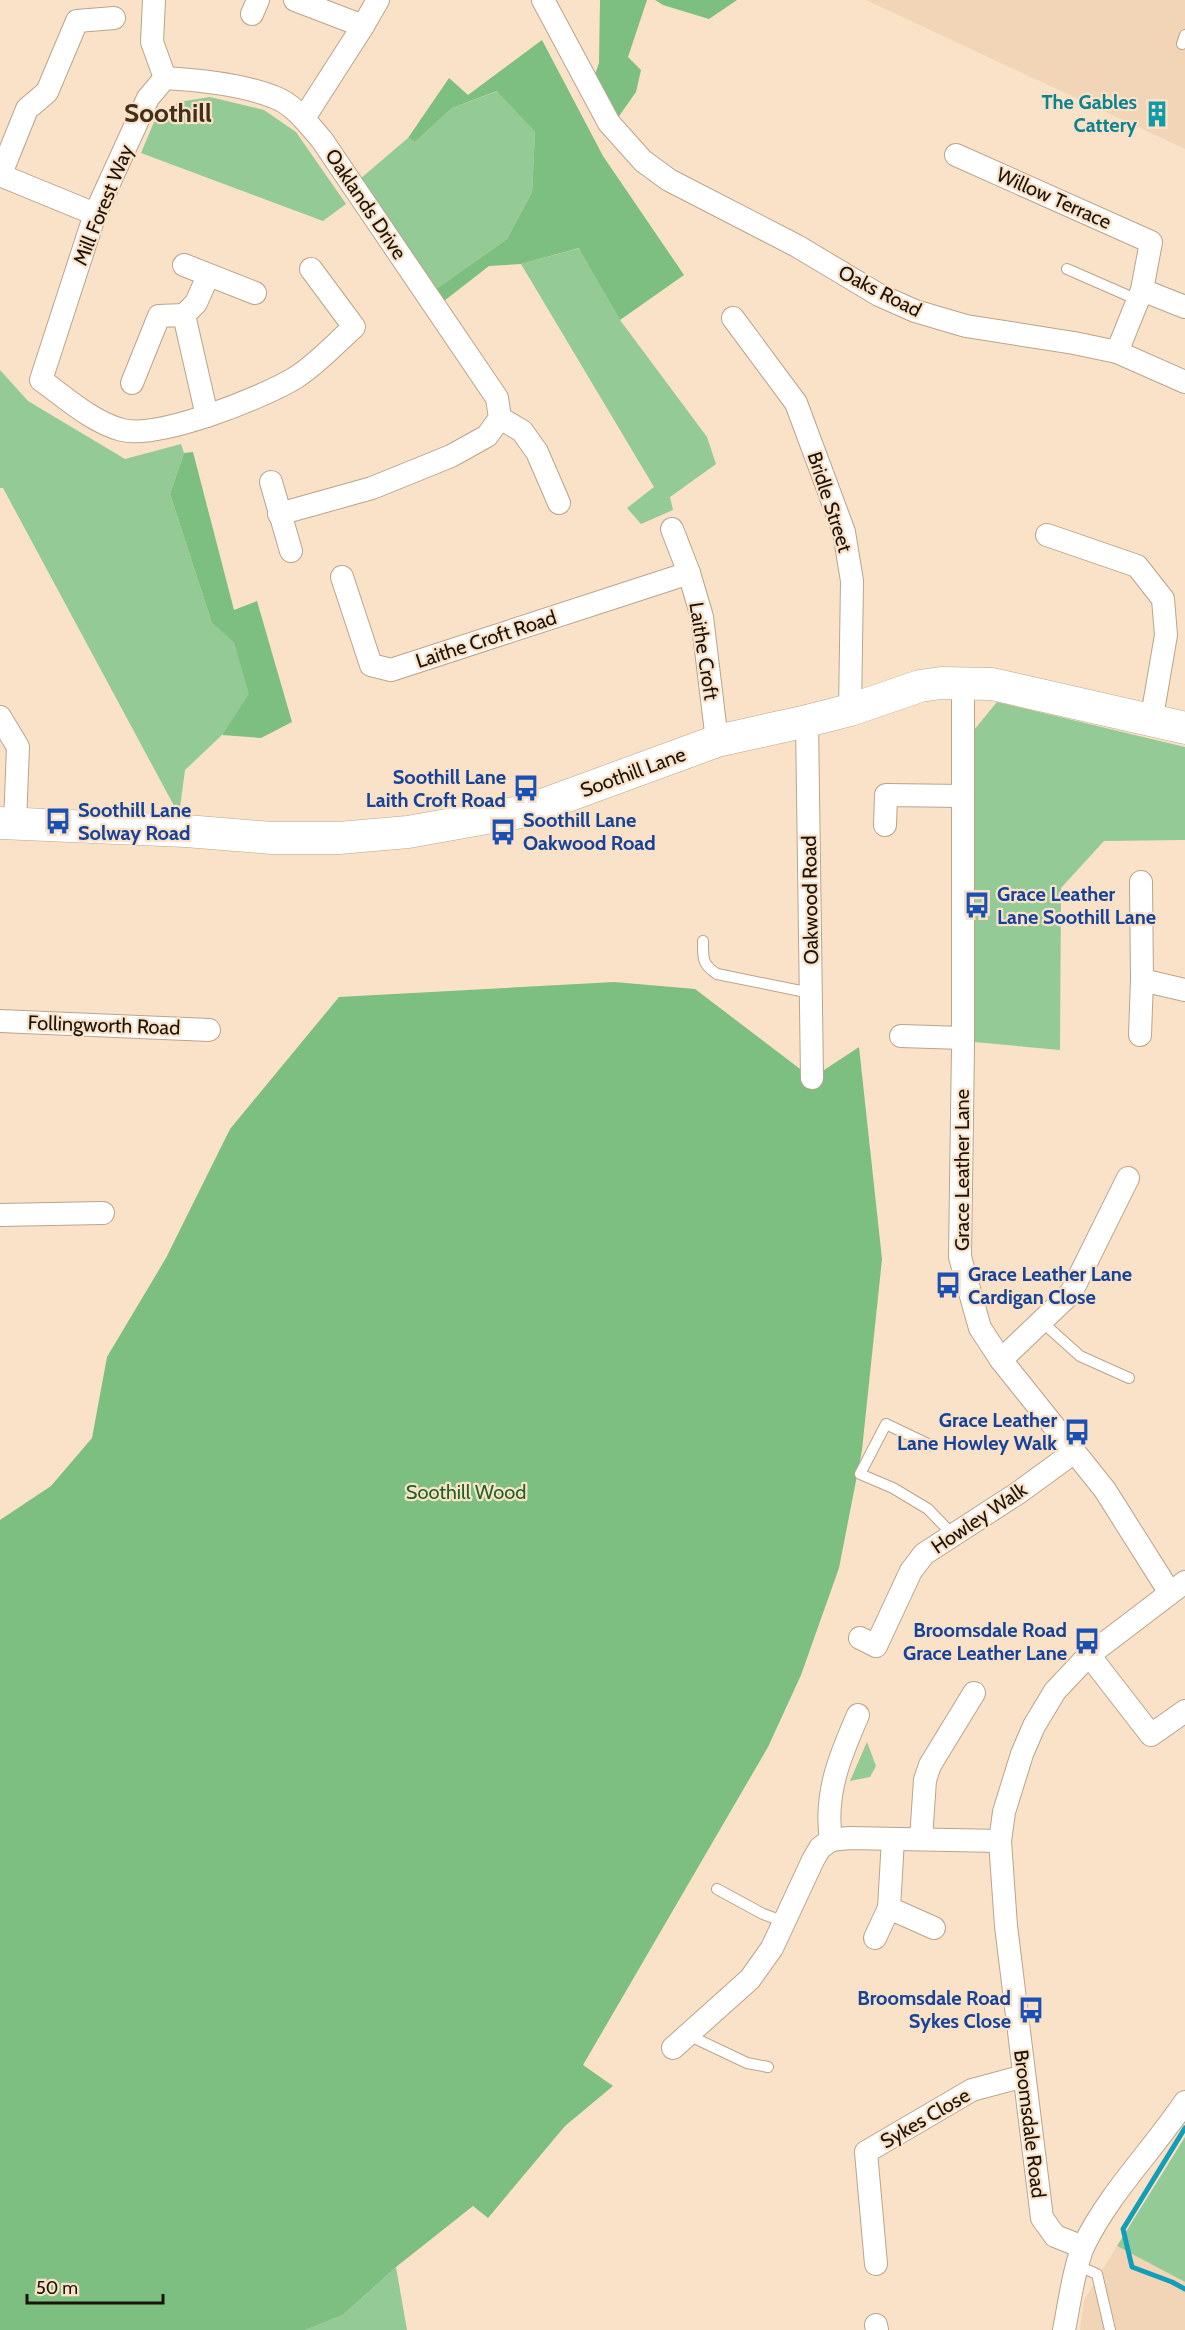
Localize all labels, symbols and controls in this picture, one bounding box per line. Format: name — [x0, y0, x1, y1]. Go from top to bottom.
place label: The Gables Cattery — [1042, 90, 1137, 137]
district label: Soothill — [124, 97, 212, 129]
building icon: The Gables Cattery — [1142, 99, 1172, 129]
street label: Mill Forest Way — [68, 141, 138, 269]
street label: Oaklands Drive — [320, 144, 412, 264]
street label: Willow Terrace — [993, 162, 1115, 234]
street label: Oaks Road — [834, 260, 926, 322]
street label: Bridle Street — [802, 449, 858, 556]
street label: Laithe Croft — [684, 600, 724, 702]
street label: Laithe Croft Road — [413, 605, 559, 673]
street label: Soothill Lane — [577, 742, 689, 802]
place label: Soothill Lane Laith Croft Road — [366, 765, 506, 812]
bus stop icon: Soothill Lane Laith Croft Road — [511, 773, 541, 803]
place label: Soothill Lane Solway Road — [78, 798, 191, 845]
bus stop icon: Soothill Lane Solway Road — [43, 806, 73, 836]
place label: Soothill Lane Oakwood Road — [523, 808, 656, 855]
bus stop icon: Soothill Lane Oakwood Road — [488, 817, 518, 847]
street label: Oakwood Road — [797, 835, 823, 965]
place label: Grace Leather Lane Soothill Lane — [997, 882, 1156, 929]
bus stop icon: Grace Leather Lane Soothill Lane — [962, 890, 992, 920]
street label: Follingworth Road — [27, 1010, 181, 1040]
street label: Grace Leather Lane — [950, 1089, 974, 1251]
place label: Grace Leather Lane Cardigan Close — [968, 1262, 1132, 1309]
bus stop icon: Grace Leather Lane Cardigan Close — [933, 1270, 963, 1300]
place label: Grace Leather Lane Howley Walk — [897, 1408, 1057, 1455]
bus stop icon: Grace Leather Lane Howley Walk — [1062, 1417, 1092, 1447]
street label: Howley Walk — [927, 1477, 1031, 1559]
park label: Soothill Wood — [406, 1480, 526, 1504]
place label: Broomsdale Road Grace Leather Lane — [903, 1618, 1067, 1665]
bus stop icon: Broomsdale Road Grace Leather Lane — [1072, 1626, 1102, 1656]
place label: Broomsdale Road Sykes Close — [857, 1986, 1011, 2033]
bus stop icon: Broomsdale Road Sykes Close — [1016, 1995, 1046, 2025]
street label: Broomsdale Road — [1009, 2049, 1051, 2199]
street label: Sykes Close — [876, 2083, 974, 2153]
scale bar — [27, 2267, 164, 2305]
text: 50 m — [36, 2277, 78, 2299]

